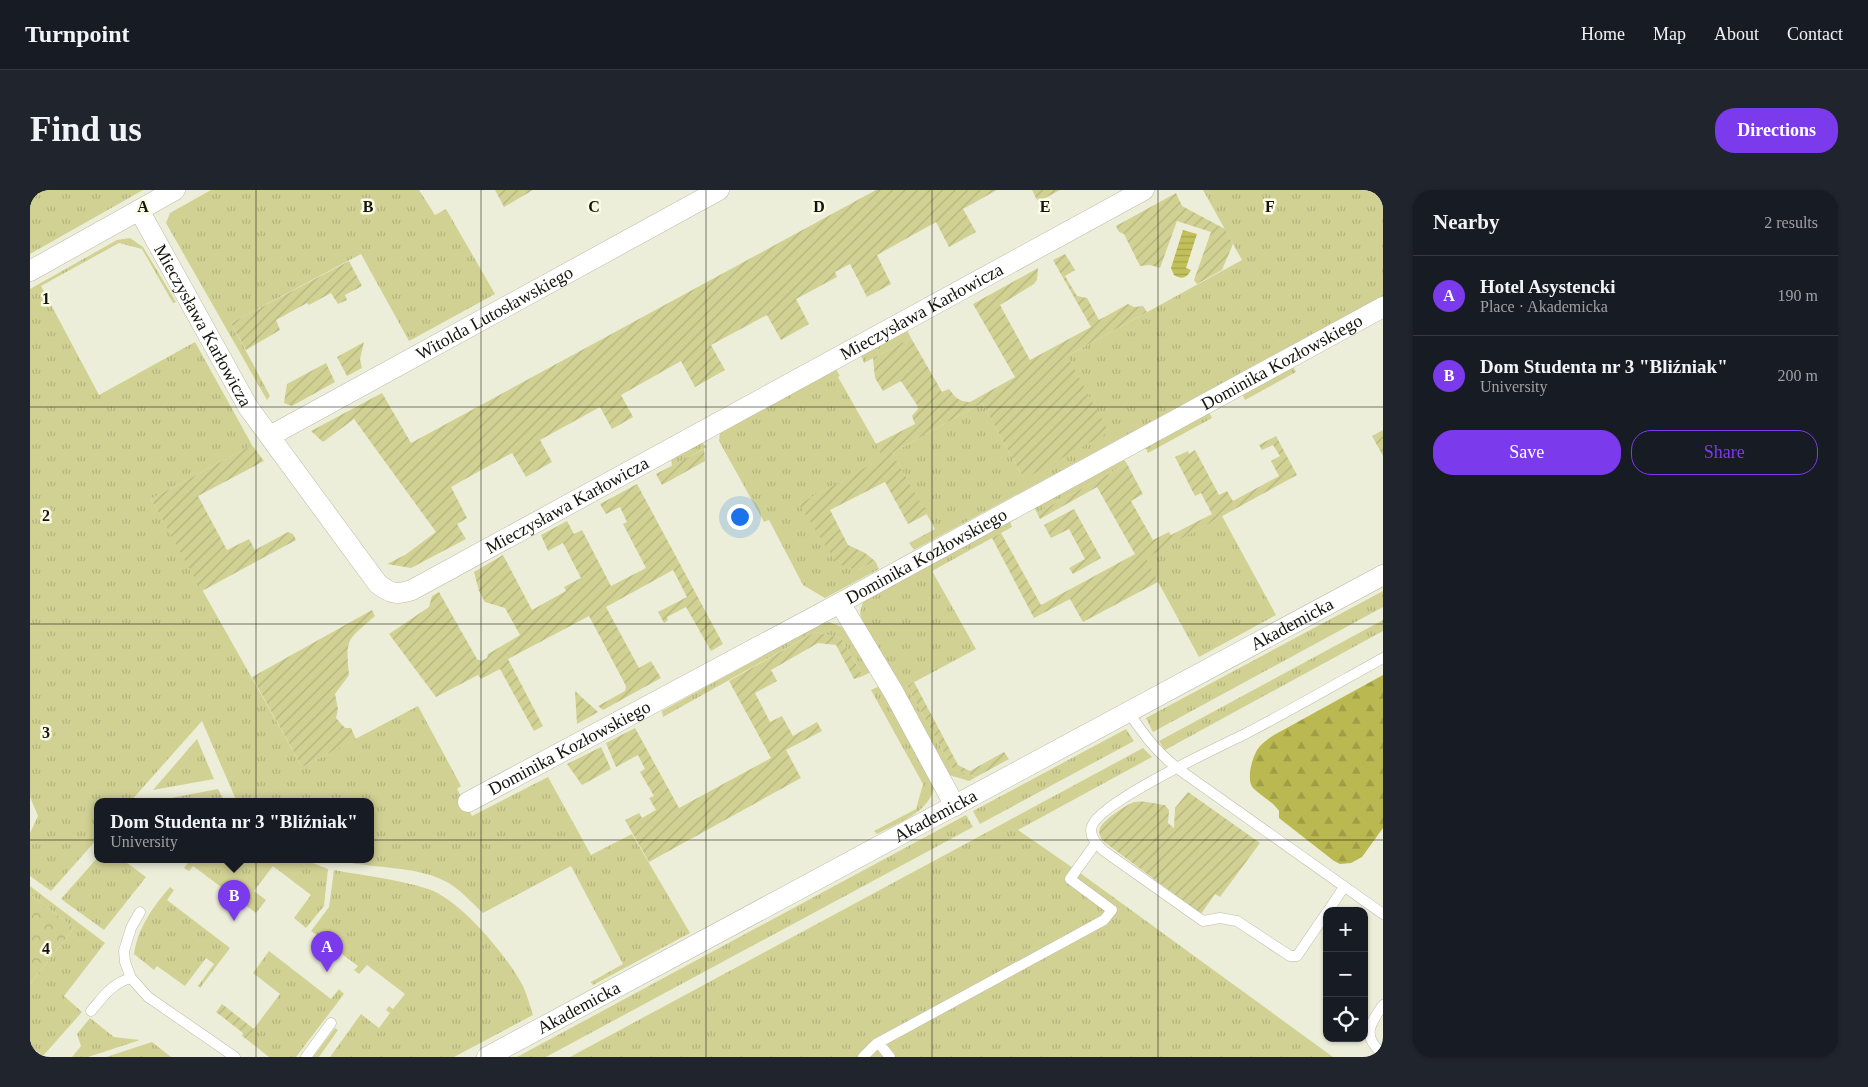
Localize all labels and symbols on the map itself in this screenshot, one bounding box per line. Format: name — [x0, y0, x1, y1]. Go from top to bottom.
text: A — [137, 198, 149, 215]
text: B — [363, 198, 374, 215]
text: C — [588, 198, 600, 215]
text: D — [813, 198, 825, 215]
text: E — [1040, 198, 1050, 215]
text: F — [1265, 198, 1275, 215]
street label: Mieczysława Karłowicza — [150, 241, 256, 410]
street label: Mieczysława Karłowicza — [837, 259, 1006, 364]
street label: Witolda Lutosławskiego — [413, 262, 576, 364]
text: 1 — [42, 290, 50, 307]
street label: Dominika Kozłowskiego — [1198, 310, 1366, 414]
street label: Mieczysława Karłowicza — [482, 453, 652, 558]
your location — [727, 504, 753, 530]
street label: Dominika Kozłowskiego — [842, 504, 1010, 608]
text: 2 — [42, 507, 50, 524]
street label: Akademicka — [1247, 594, 1337, 654]
street label: Dominika Kozłowskiego — [485, 696, 654, 799]
text: 3 — [42, 724, 50, 741]
street label: Akademicka — [890, 785, 980, 846]
pin: B — [218, 880, 250, 921]
pin: A — [311, 931, 343, 972]
text: 4 — [42, 940, 50, 957]
street label: Akademicka — [534, 977, 623, 1038]

